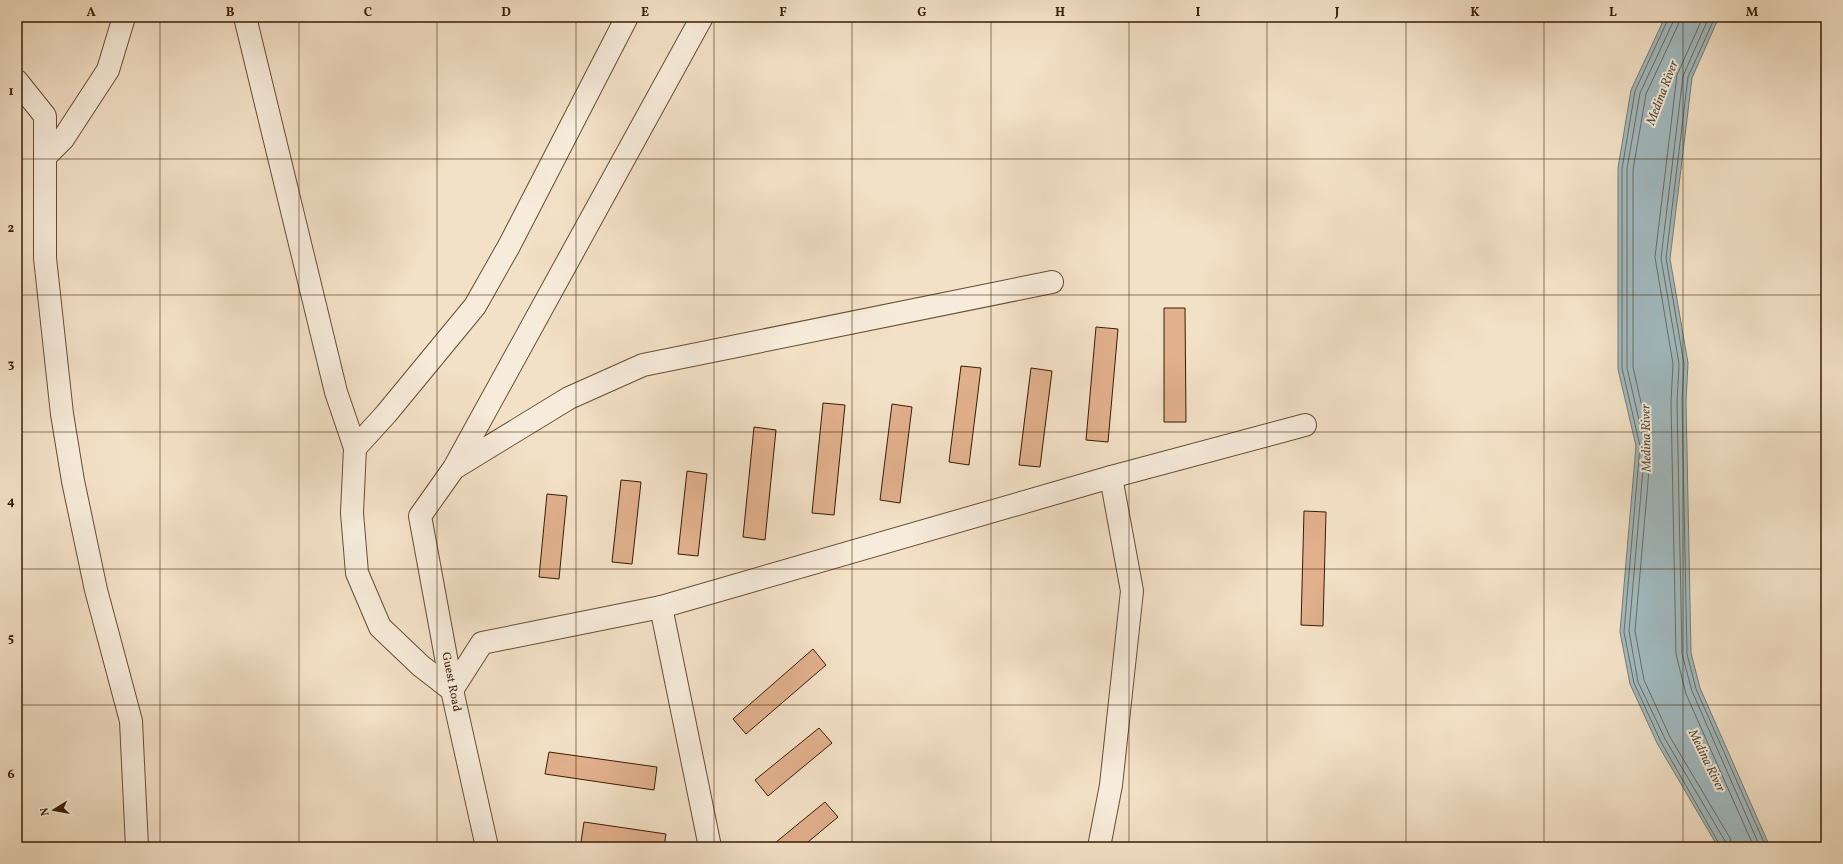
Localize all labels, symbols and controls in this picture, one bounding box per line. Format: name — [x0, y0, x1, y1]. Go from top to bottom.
text: A — [86, 4, 96, 22]
text: B — [226, 4, 235, 22]
text: C — [364, 4, 372, 22]
text: D — [501, 4, 511, 22]
text: E — [641, 4, 649, 22]
text: F — [779, 4, 787, 22]
text: G — [917, 4, 927, 22]
text: H — [1055, 4, 1065, 22]
text: I — [1196, 4, 1201, 22]
text: J — [1334, 4, 1340, 22]
text: K — [1470, 4, 1480, 22]
text: L — [1609, 4, 1617, 22]
text: M — [1746, 4, 1759, 22]
water label: Medina River — [1642, 58, 1684, 129]
text: 1 — [8, 83, 14, 101]
text: 2 — [8, 220, 15, 238]
text: 3 — [8, 356, 15, 374]
water label: Medina River — [1637, 404, 1657, 473]
text: 4 — [7, 493, 15, 511]
text: 5 — [8, 630, 14, 648]
street label: Guest Road — [437, 651, 465, 713]
water label: Medina River — [1683, 726, 1729, 795]
text: 6 — [7, 766, 15, 784]
north arrow — [34, 790, 74, 830]
text: N — [38, 806, 54, 817]

